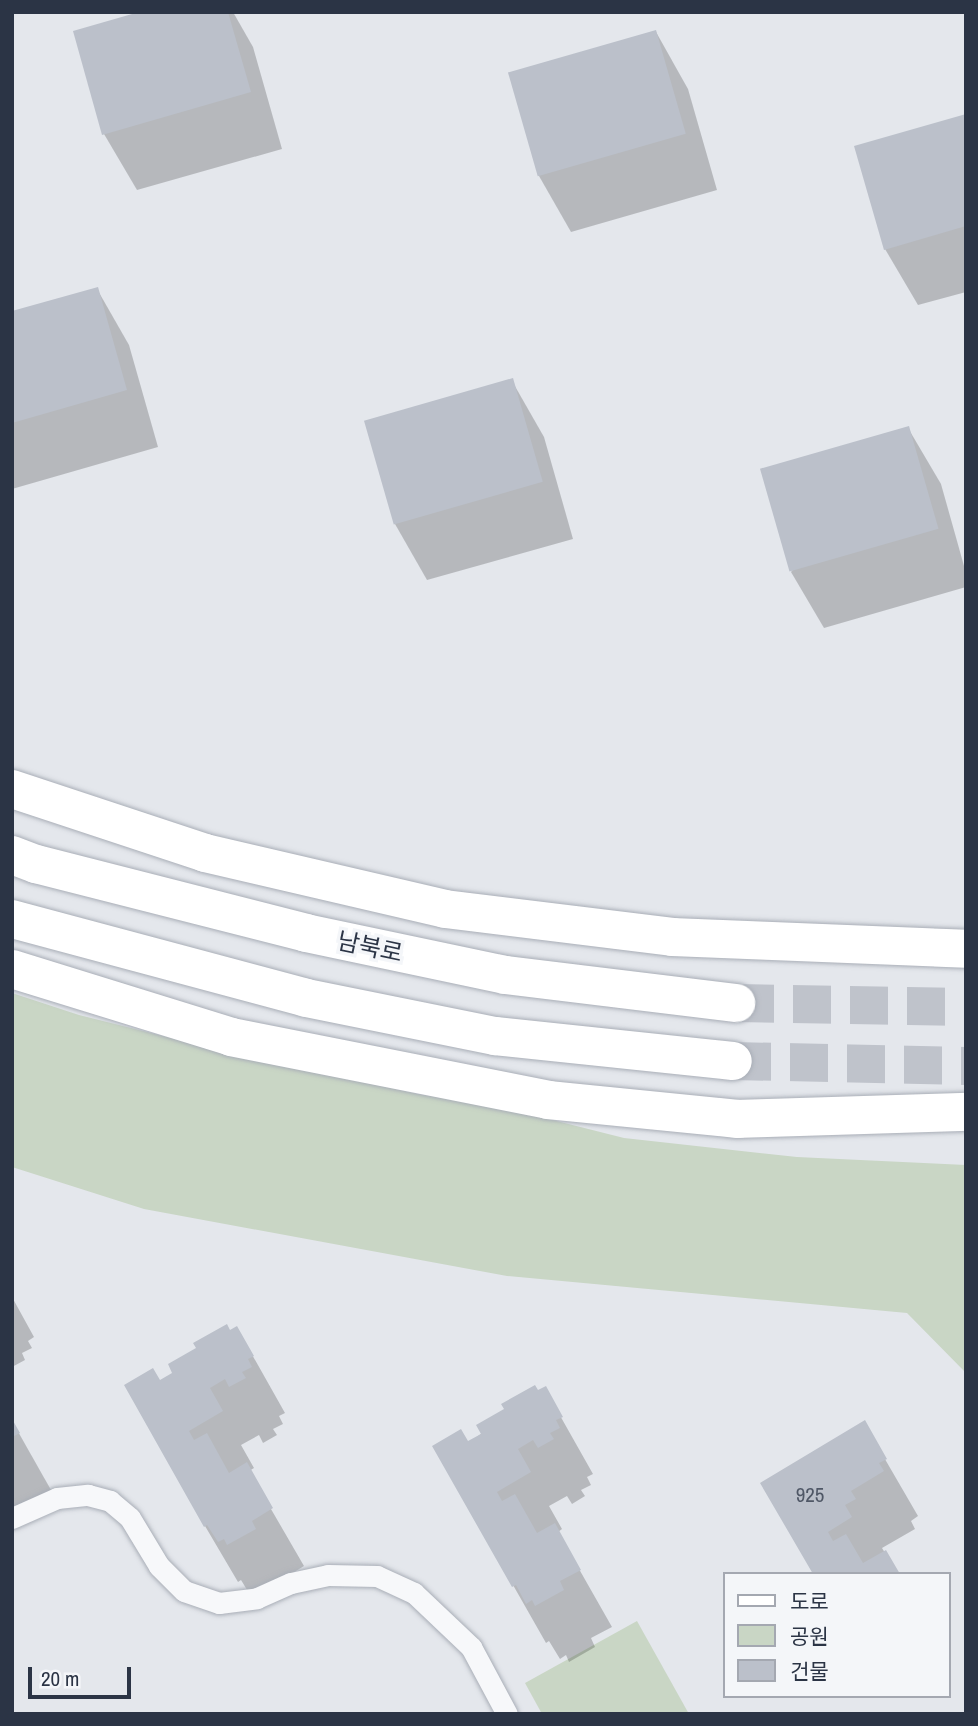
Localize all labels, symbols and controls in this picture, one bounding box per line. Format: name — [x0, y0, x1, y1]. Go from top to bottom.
street label: 남북로 — [335, 926, 405, 968]
house number: 925 — [796, 1482, 824, 1508]
legend — [722, 1572, 950, 1698]
text: 도로 — [790, 1587, 829, 1616]
text: 공원 — [790, 1622, 829, 1651]
scale bar — [32, 1652, 135, 1696]
text: 건물 — [790, 1657, 829, 1686]
text: 20 m — [41, 1664, 79, 1693]

